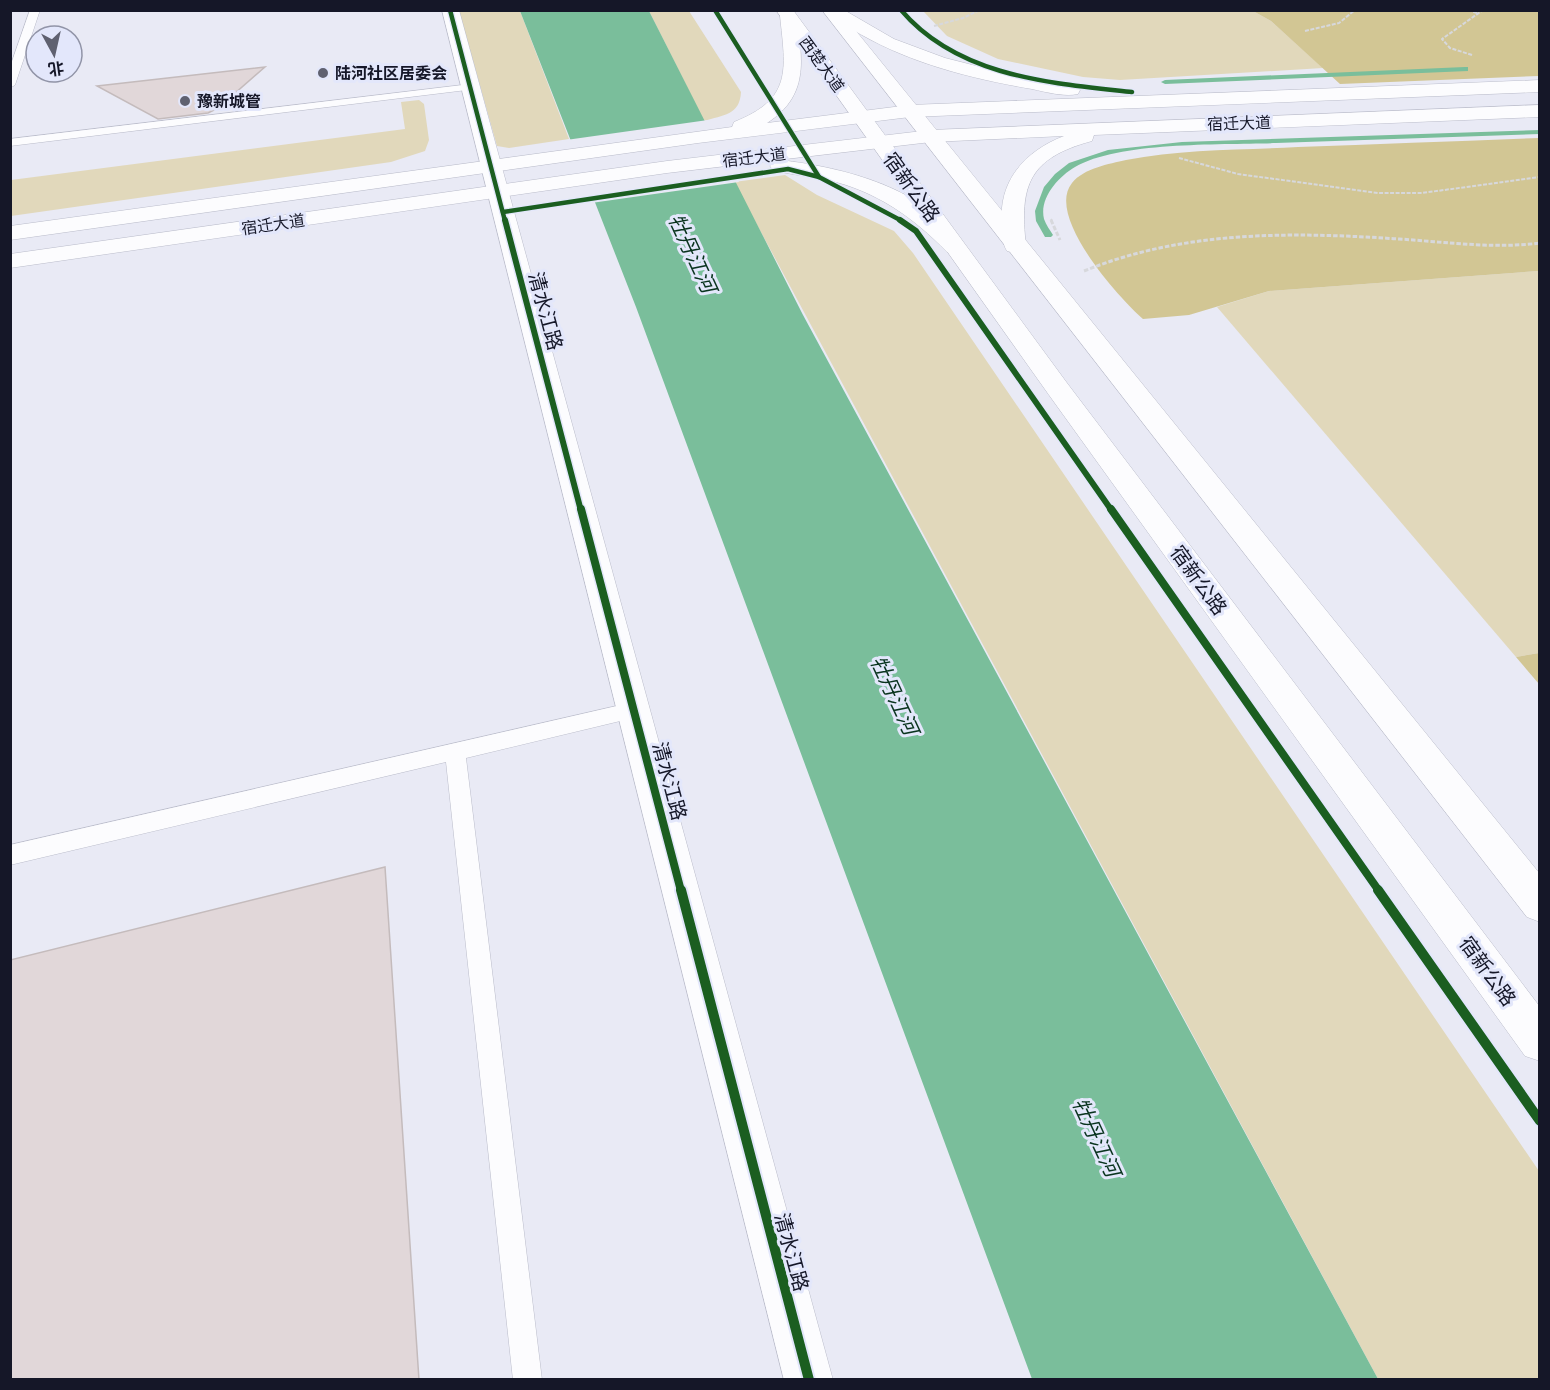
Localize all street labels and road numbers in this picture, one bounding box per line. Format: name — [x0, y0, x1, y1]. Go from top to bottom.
street label: 西楚大道 — [794, 32, 850, 96]
street label: 宿迁大道 — [1207, 111, 1271, 135]
street label: 宿迁大道 — [721, 142, 787, 172]
street label: 宿新公路 — [878, 147, 946, 227]
street label: 宿迁大道 — [240, 209, 306, 239]
street label: 清水江路 — [523, 269, 569, 353]
street label: 宿新公路 — [1165, 540, 1233, 620]
street label: 清水江路 — [647, 739, 693, 823]
street label: 宿新公路 — [1454, 931, 1522, 1011]
street label: 清水江路 — [769, 1210, 815, 1294]

